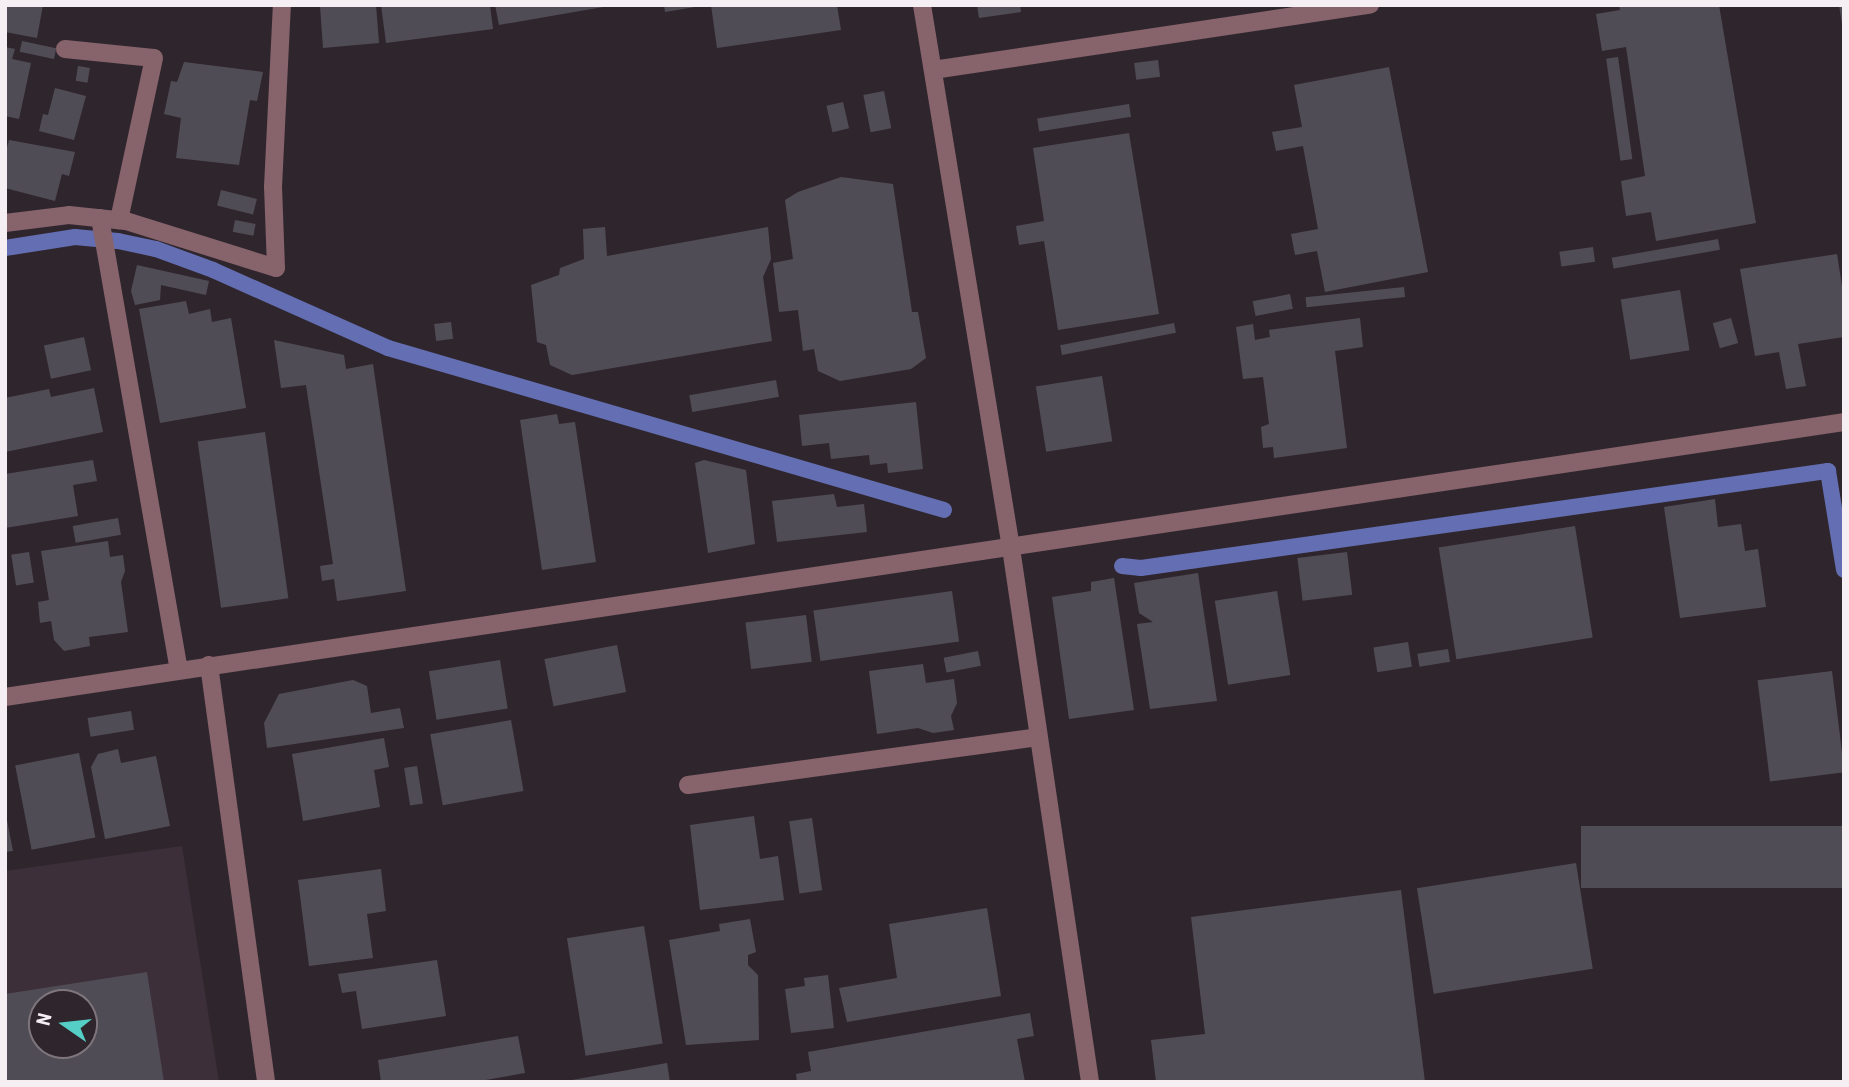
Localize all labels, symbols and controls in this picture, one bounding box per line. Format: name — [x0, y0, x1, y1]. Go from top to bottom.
north arrow — [28, 989, 98, 1059]
text: N — [32, 1011, 57, 1028]

